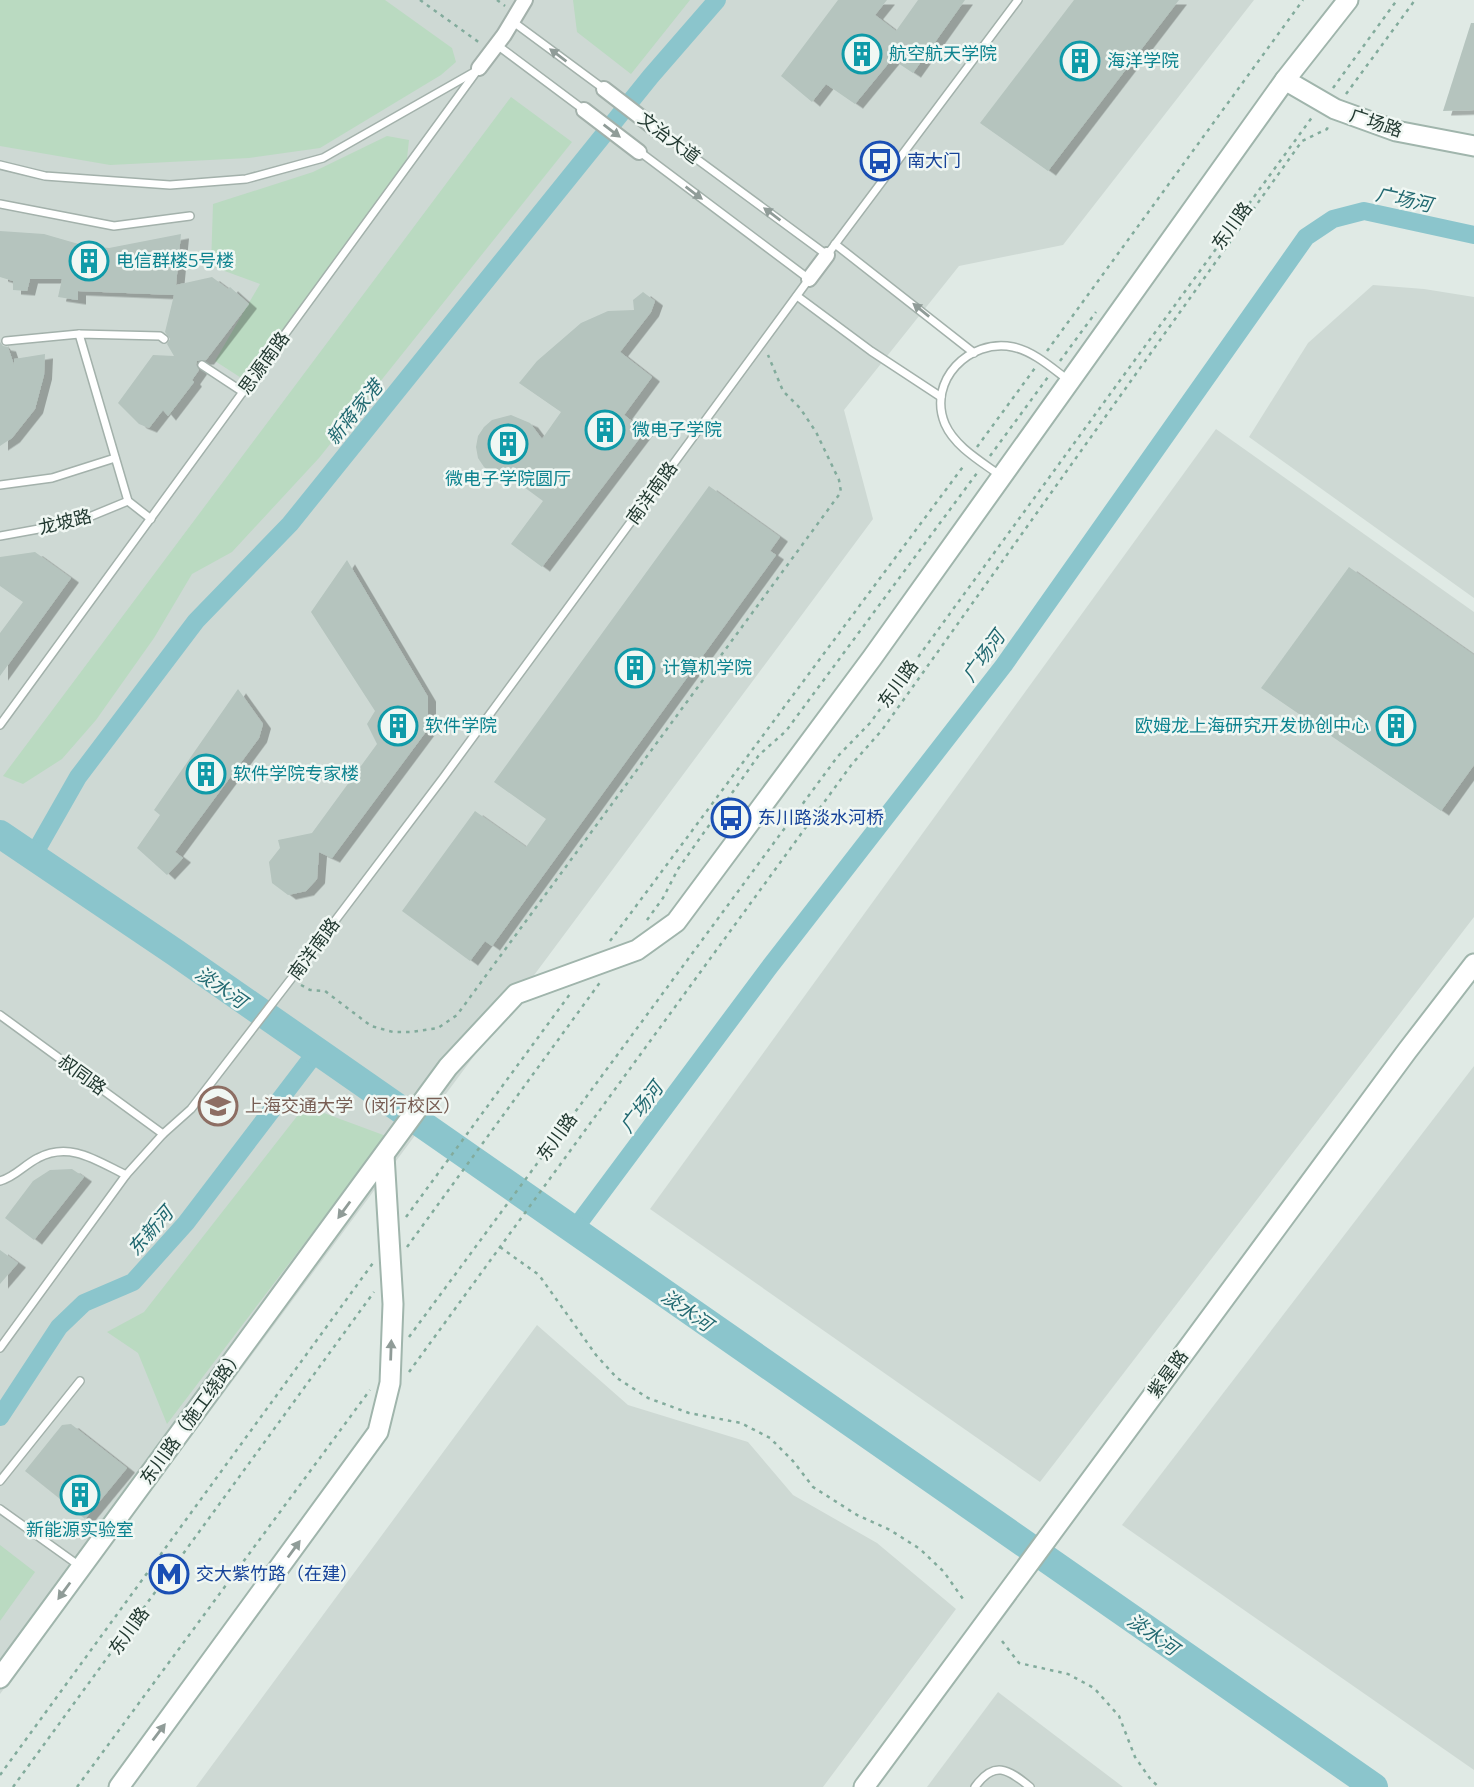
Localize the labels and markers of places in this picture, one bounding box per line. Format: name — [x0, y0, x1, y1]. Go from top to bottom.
building icon: 航空航天学院 — [841, 33, 883, 75]
building icon: 海洋学院 — [1059, 40, 1101, 82]
place label: 航空航天学院 — [889, 43, 997, 65]
place label: 海洋学院 — [1107, 50, 1179, 72]
bus stop icon: 南大门 — [859, 140, 901, 182]
place label: 南大门 — [907, 150, 961, 172]
building icon: 电信群楼5号楼 — [68, 240, 110, 282]
place label: 电信群楼5号楼 — [116, 250, 234, 272]
building icon: 微电子学院 — [584, 409, 626, 451]
place label: 微电子学院 — [632, 419, 722, 441]
building icon: 微电子学院圆厅 — [487, 423, 529, 465]
place label: 微电子学院圆厅 — [445, 468, 571, 490]
building icon: 计算机学院 — [614, 647, 656, 689]
place label: 计算机学院 — [662, 657, 752, 679]
building icon: 软件学院 — [377, 705, 419, 747]
building icon: 欧姆龙上海研究开发协创中心 — [1375, 705, 1417, 747]
place label: 软件学院 — [425, 715, 497, 737]
place label: 欧姆龙上海研究开发协创中心 — [1135, 715, 1369, 737]
building icon: 软件学院专家楼 — [185, 753, 227, 795]
place label: 软件学院专家楼 — [233, 763, 359, 785]
bus stop icon: 东川路淡水河桥 — [710, 797, 752, 839]
place label: 东川路淡水河桥 — [758, 807, 884, 829]
school or university icon: 上海交通大学（闵行校区） — [197, 1085, 239, 1127]
place label: 上海交通大学（闵行校区） — [245, 1095, 461, 1117]
building icon: 新能源实验室 — [59, 1474, 101, 1516]
place label: 新能源实验室 — [26, 1519, 134, 1541]
metro station icon: 交大紫竹路（在建） — [148, 1553, 190, 1595]
place label: 交大紫竹路（在建） — [196, 1563, 358, 1585]

